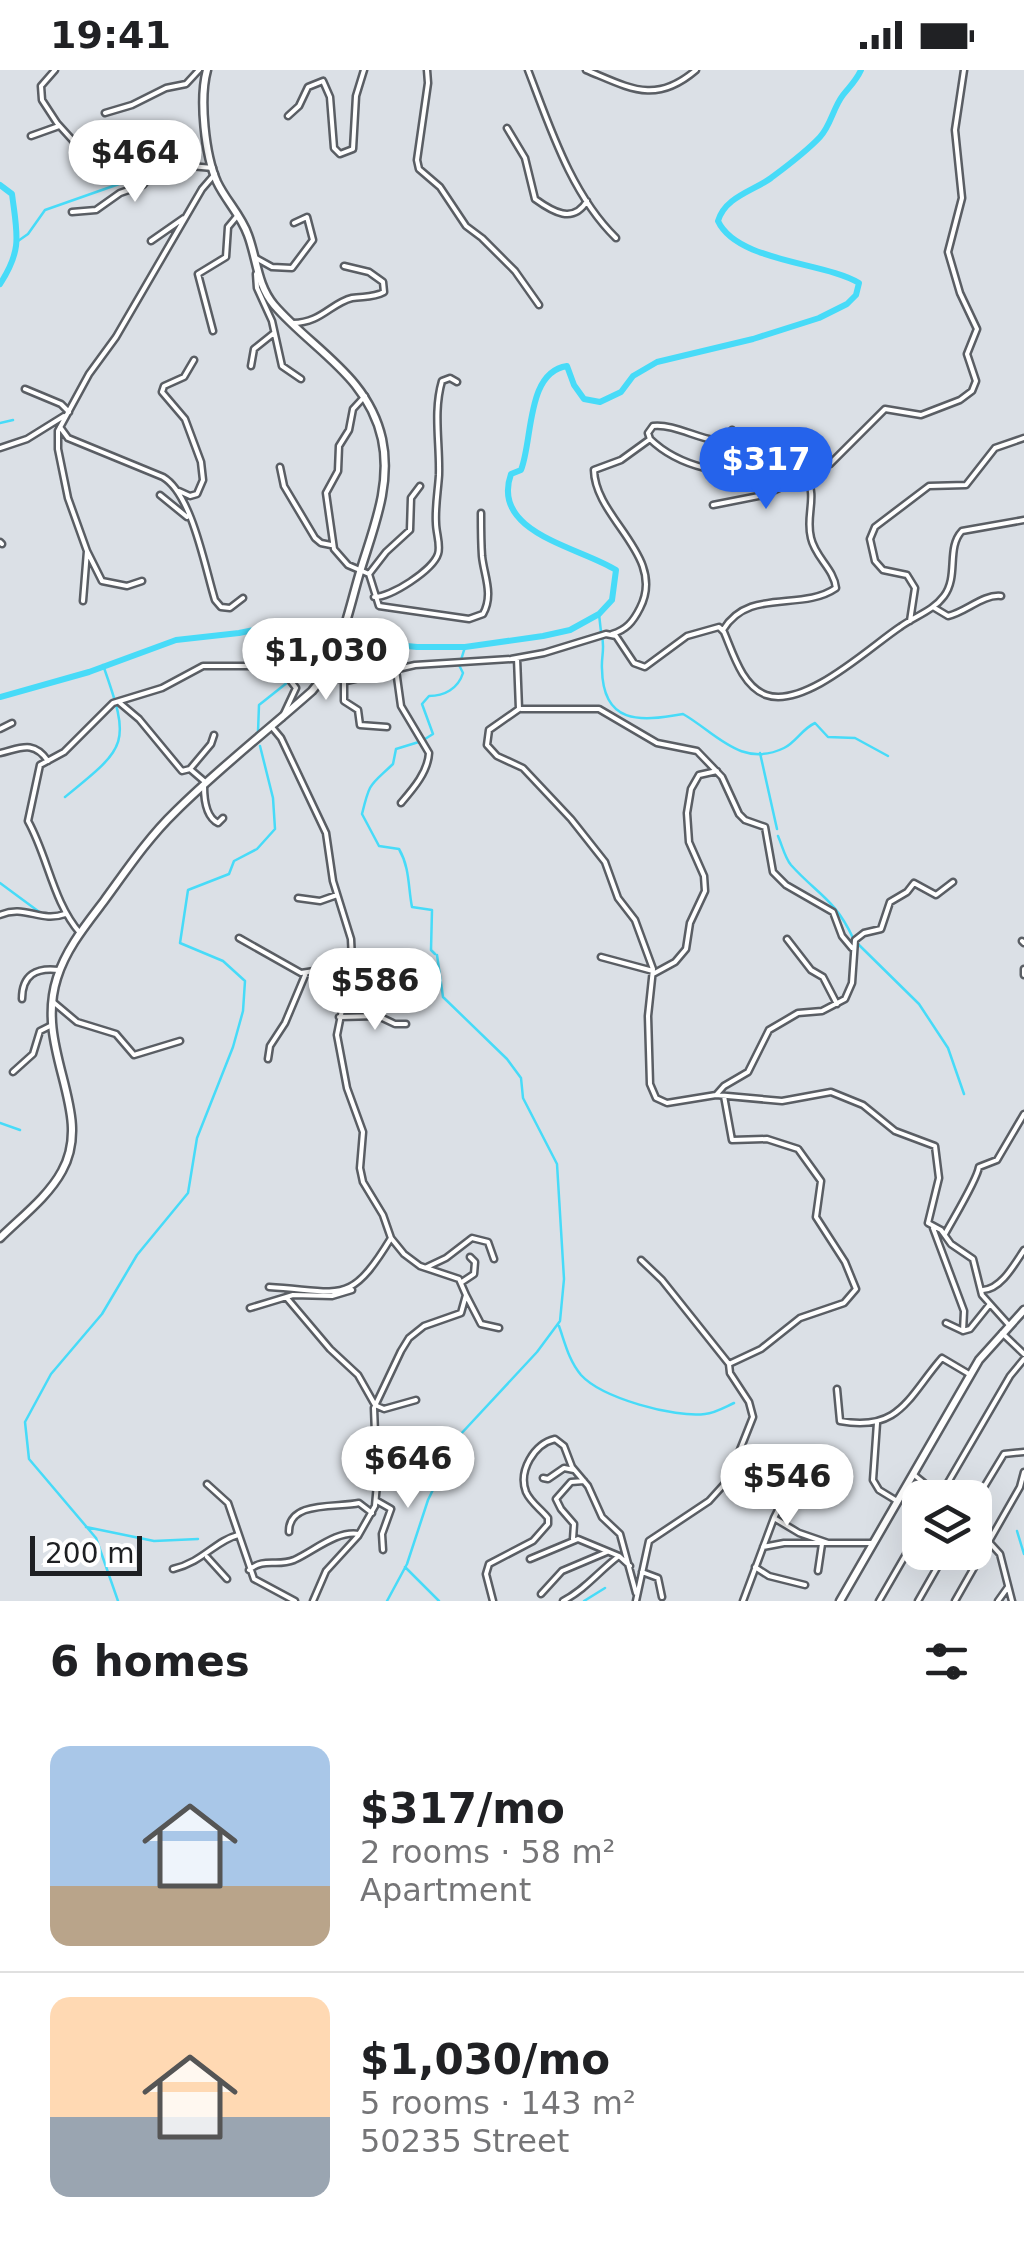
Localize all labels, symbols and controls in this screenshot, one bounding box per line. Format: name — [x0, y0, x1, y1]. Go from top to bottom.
text: 19:41 — [50, 13, 171, 57]
pin: $464 — [76, 120, 194, 205]
text: $464 — [90, 133, 180, 171]
pin: $317 — [707, 427, 825, 512]
text: $317 — [721, 440, 811, 478]
pin: $1,030 — [245, 618, 407, 703]
text: $1,030 — [264, 631, 388, 669]
pin: $586 — [316, 948, 434, 1033]
text: $586 — [330, 961, 420, 999]
pin: $646 — [349, 1426, 467, 1511]
text: $646 — [363, 1439, 453, 1477]
pin: $546 — [728, 1444, 846, 1529]
text: $546 — [742, 1457, 832, 1495]
map controls — [902, 1480, 992, 1570]
button: layers — [902, 1480, 992, 1570]
scale bar — [30, 1531, 142, 1576]
text: 200 m — [45, 1537, 135, 1570]
icon: filters — [919, 1634, 974, 1689]
text: 6 homes — [50, 1637, 250, 1686]
text: $317/mo — [360, 1784, 565, 1833]
icon: home — [130, 1786, 250, 1906]
text: 2 rooms · 58 m² — [360, 1833, 615, 1871]
text: Apartment — [360, 1871, 531, 1909]
text: $1,030/mo — [360, 2035, 610, 2084]
icon: home — [130, 2037, 250, 2157]
text: 5 rooms · 143 m² — [360, 2084, 636, 2122]
text: 50235 Street — [360, 2122, 569, 2160]

